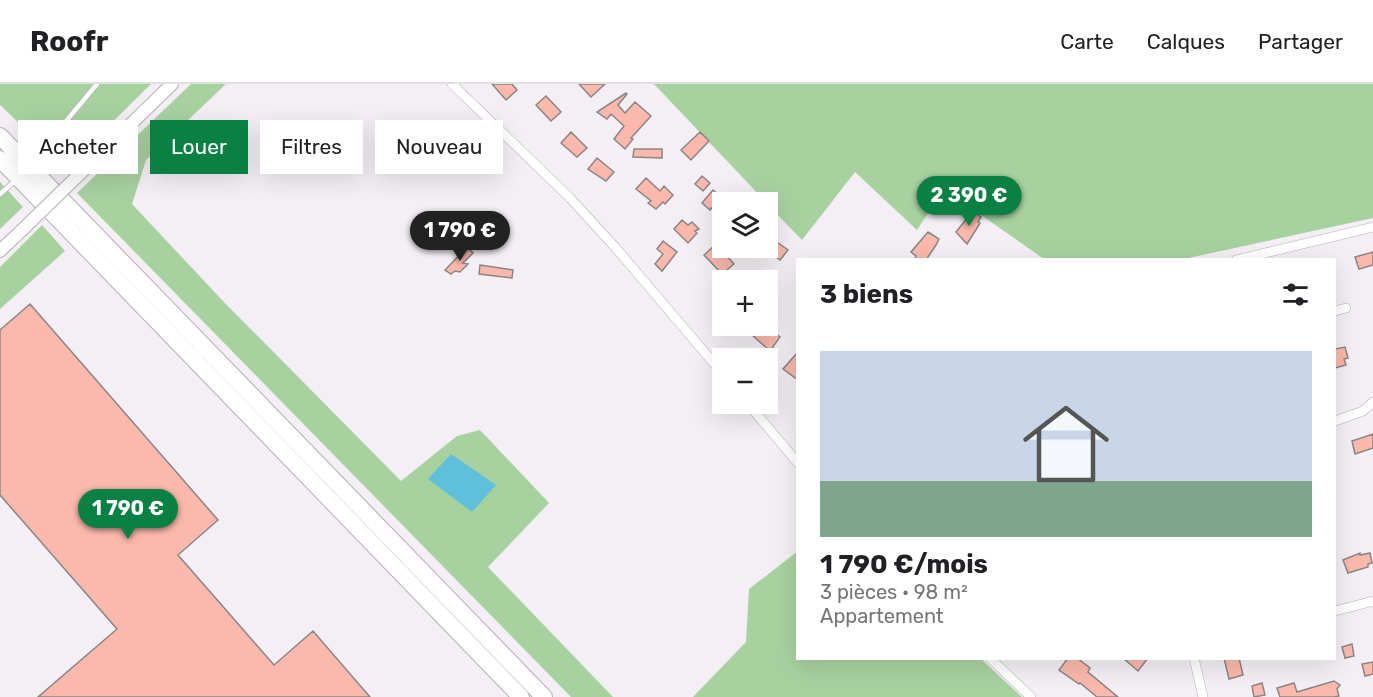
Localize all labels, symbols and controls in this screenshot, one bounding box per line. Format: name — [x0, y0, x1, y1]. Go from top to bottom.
text: Roofr — [30, 25, 108, 58]
text: Carte — [1060, 29, 1114, 54]
text: Calques — [1147, 29, 1225, 54]
text: Partager — [1258, 29, 1343, 54]
chip: Acheter — [18, 120, 138, 174]
chip: Louer — [150, 120, 248, 174]
chip: Filtres — [260, 120, 363, 174]
chip: Nouveau — [375, 120, 503, 174]
pin: 2 390 € — [914, 176, 1024, 227]
text: 2 390 € — [931, 183, 1007, 207]
map controls — [712, 192, 778, 414]
button: layers — [712, 192, 778, 258]
pin: 1 790 € — [405, 211, 515, 262]
text: 1 790 € — [424, 218, 496, 242]
button: + — [712, 270, 778, 336]
icon: filters — [1279, 278, 1312, 311]
text: 3 biens — [820, 279, 913, 310]
button: − — [712, 348, 778, 414]
icon: home — [1012, 390, 1120, 498]
pin: 1 790 € — [73, 489, 183, 540]
text: 1 790 € — [92, 496, 164, 520]
text: 1 790 €/mois — [820, 549, 988, 580]
text: 3 pièces · 98 m² — [820, 580, 968, 604]
text: Appartement — [820, 604, 944, 628]

